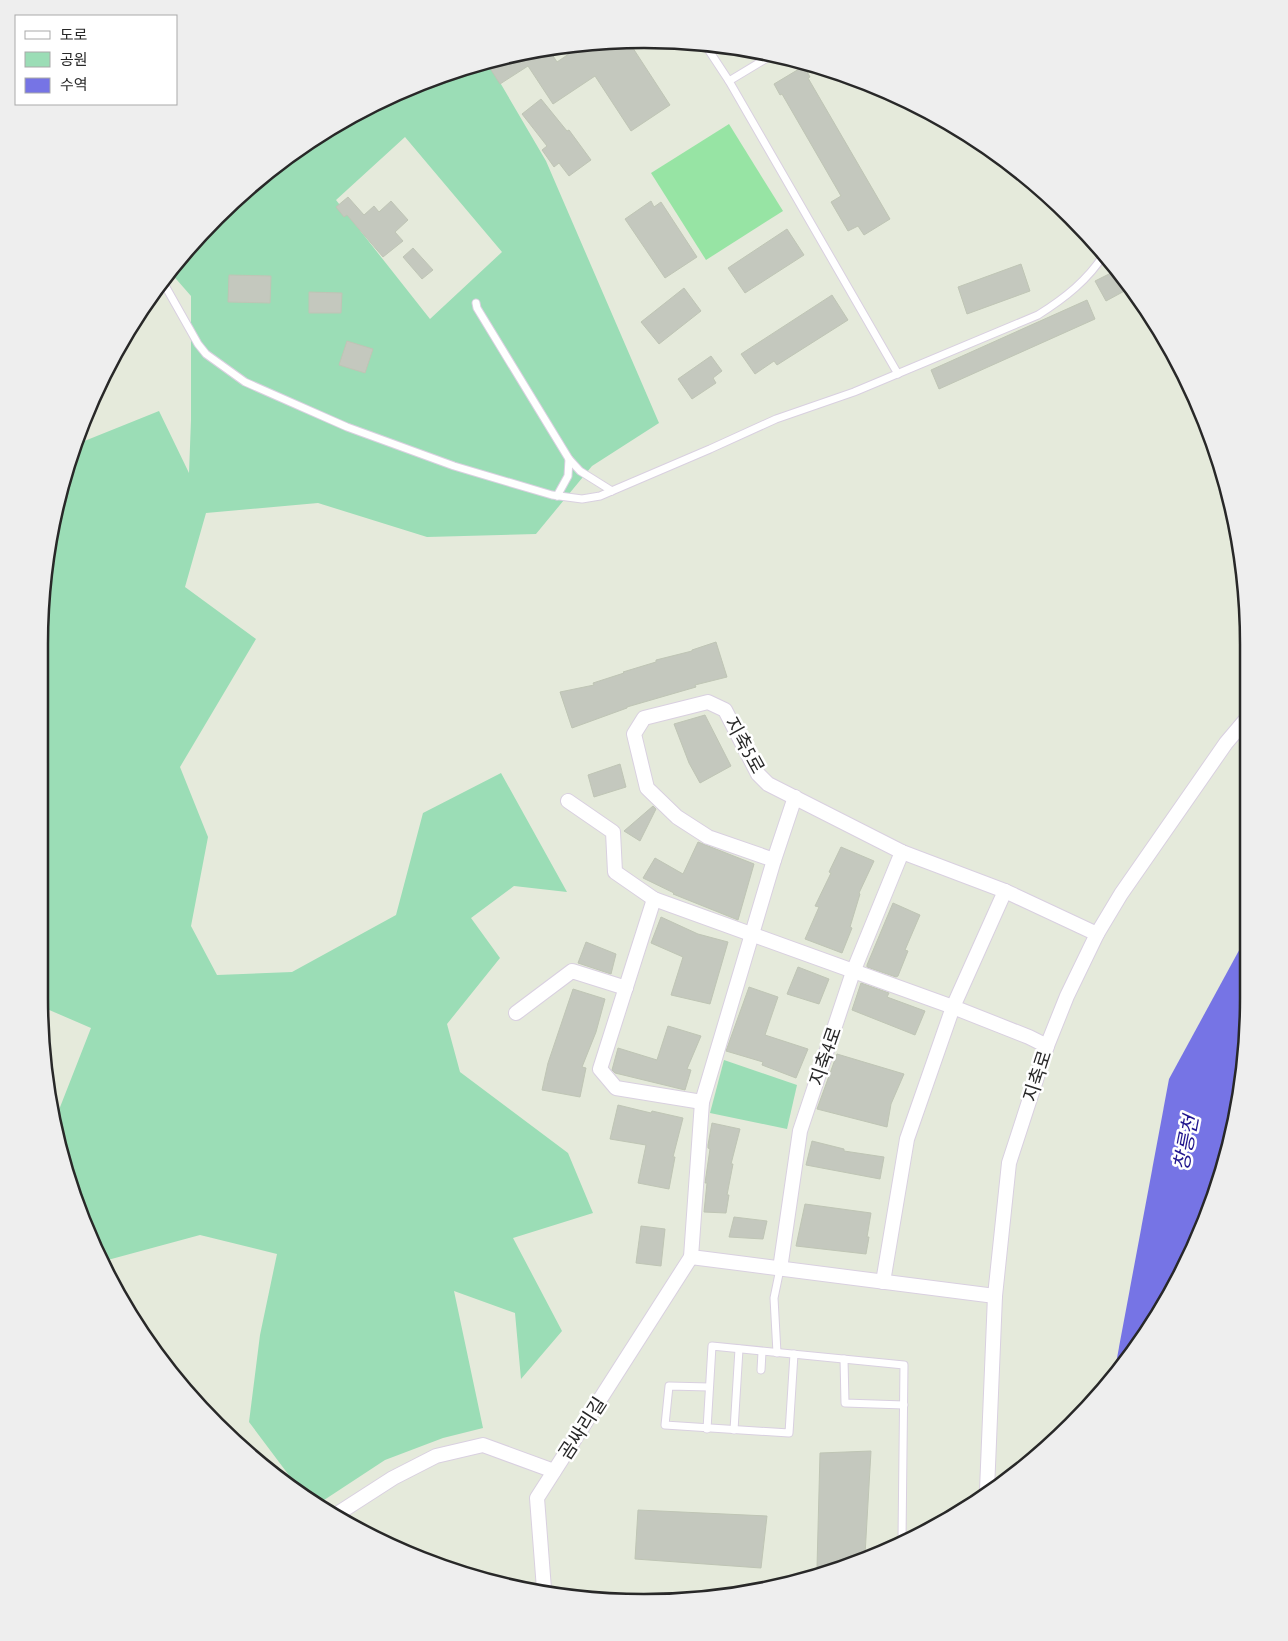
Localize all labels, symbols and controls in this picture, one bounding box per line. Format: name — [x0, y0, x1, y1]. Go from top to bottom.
legend — [15, 15, 178, 105]
text: 도로 — [60, 25, 88, 44]
text: 공원 — [60, 50, 88, 69]
text: 수역 — [60, 75, 88, 94]
street label: 지축5로 — [720, 713, 770, 777]
street label: 지축4로 — [804, 1023, 846, 1089]
street label: 지축로 — [1017, 1047, 1057, 1105]
water label: 창릉천 — [1168, 1111, 1205, 1173]
street label: 곰싸리길 — [553, 1392, 611, 1464]

